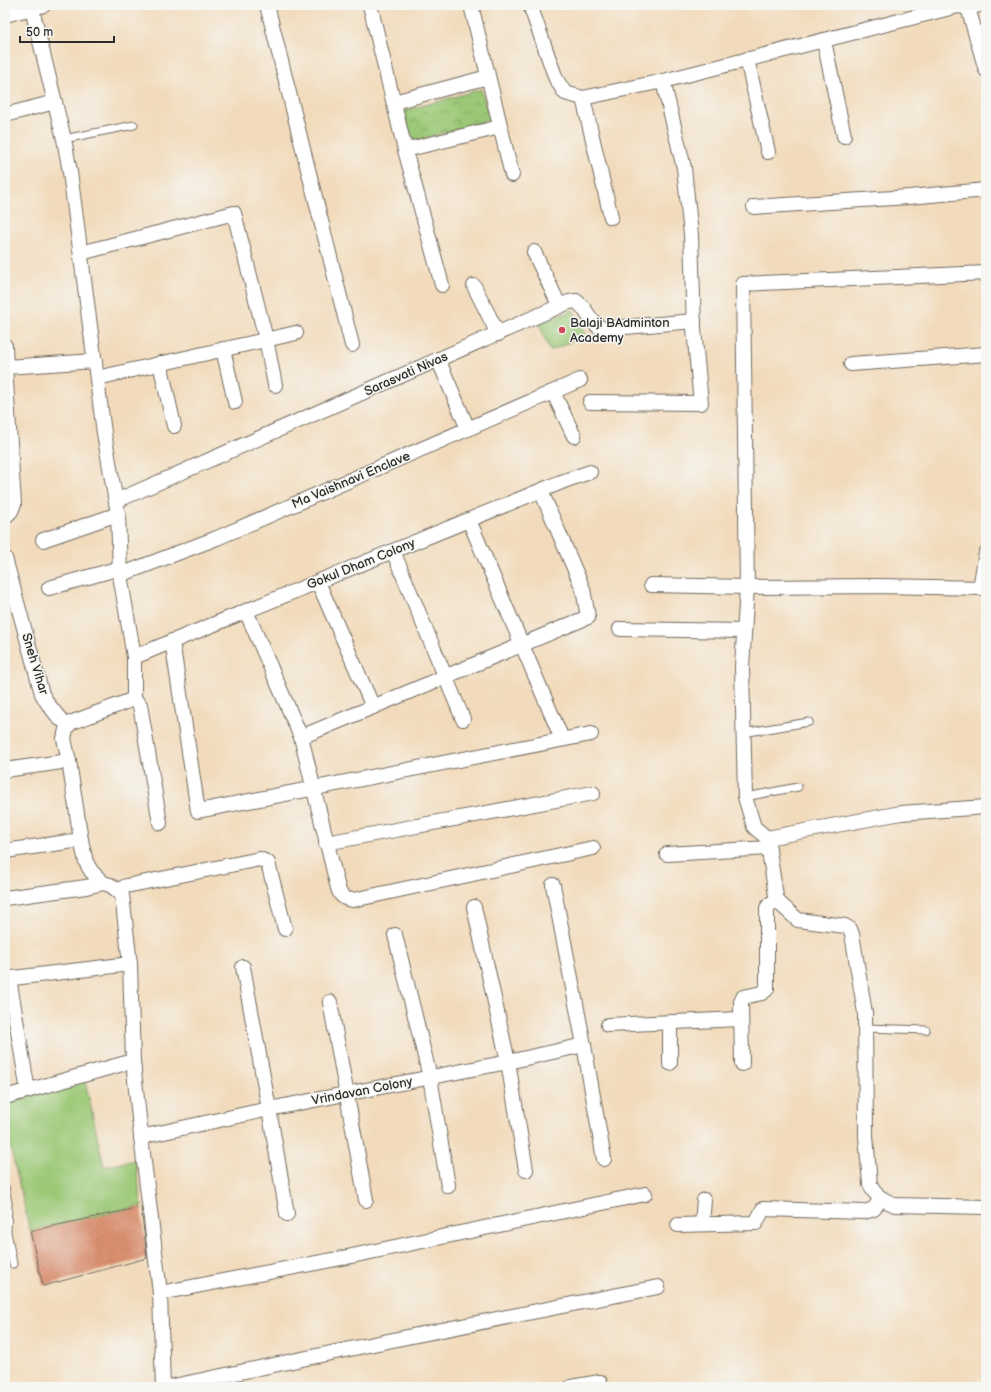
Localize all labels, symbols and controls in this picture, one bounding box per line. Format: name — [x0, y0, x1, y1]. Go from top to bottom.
scale bar — [20, 18, 114, 44]
text: 50 m — [26, 25, 53, 40]
place label: Balaji BAdminton Academy — [570, 315, 670, 346]
marker: Balaji BAdminton Academy — [557, 325, 567, 335]
street label: Sarasvati Nivas — [362, 348, 451, 400]
street label: Ma Vaishnavi Enclave — [289, 448, 413, 512]
street label: Gokul Dham Colony — [305, 535, 418, 593]
street label: Sneh Vihar — [18, 631, 52, 697]
street label: Vrindavan Colony — [310, 1073, 414, 1109]

